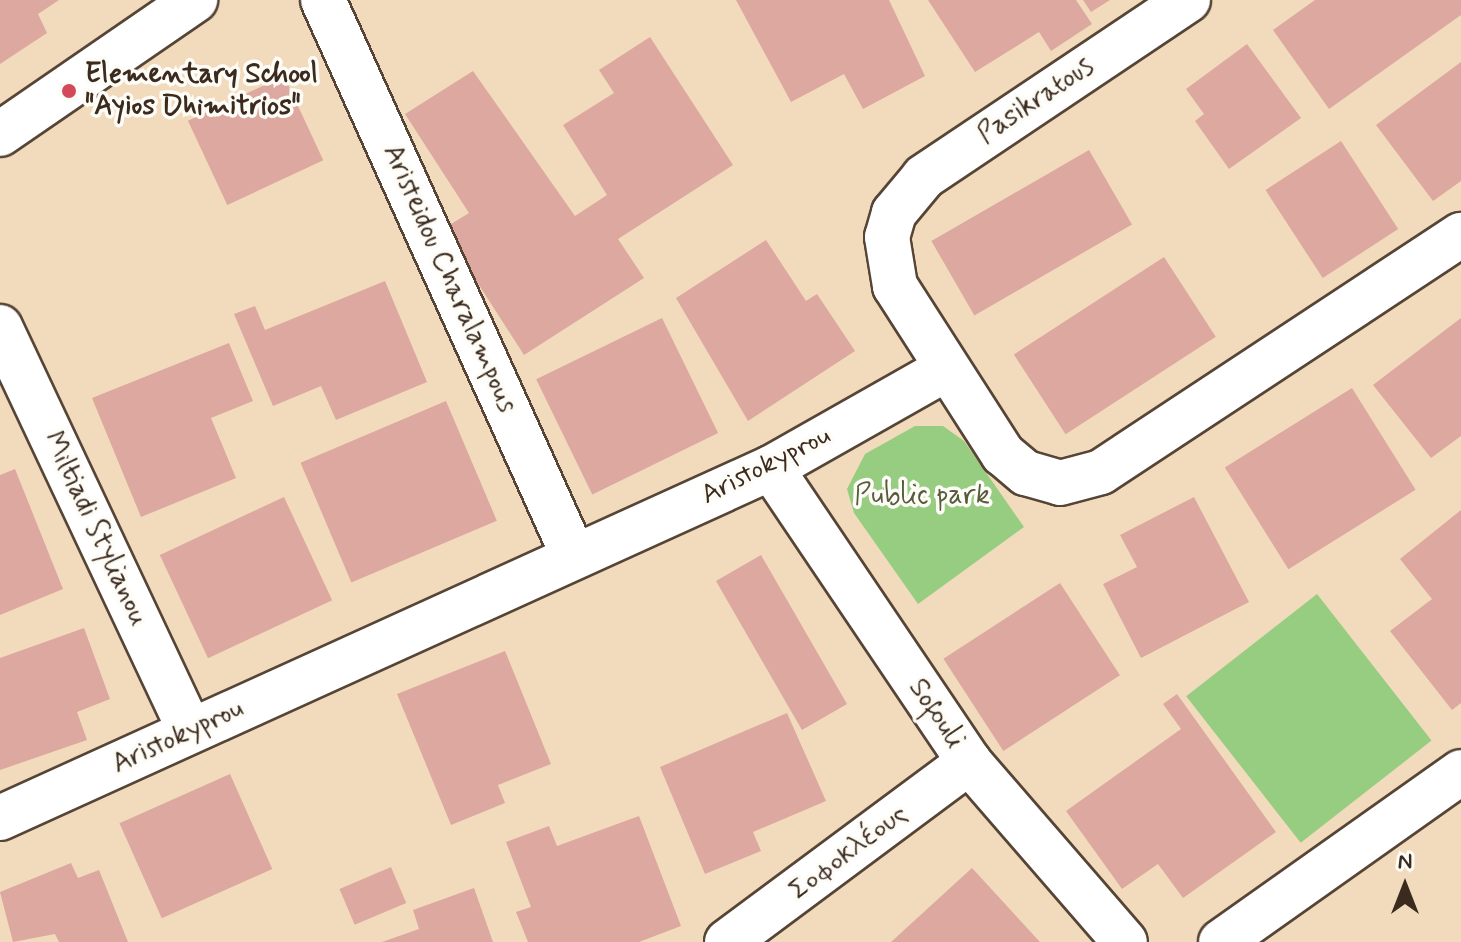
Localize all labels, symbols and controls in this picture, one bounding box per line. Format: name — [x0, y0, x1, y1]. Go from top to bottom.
street label: Pasikratous — [972, 50, 1100, 152]
place label: Elementary School "Ayios Dhimitrios" — [85, 58, 318, 124]
marker: Elementary School "Ayios Dhimitrios" — [60, 82, 78, 100]
street label: Aristeidou Charalampous — [375, 141, 523, 417]
street label: Aristokyprou — [696, 419, 836, 513]
street label: Miltiadi Stylianou — [36, 427, 154, 631]
park label: Public park — [856, 479, 988, 513]
street label: Sofouli — [900, 673, 972, 755]
street label: Aristokyprou — [107, 692, 249, 782]
street label: Σοφοκλέους — [783, 798, 915, 908]
north arrow — [1365, 846, 1445, 926]
text: N — [1398, 848, 1412, 876]

